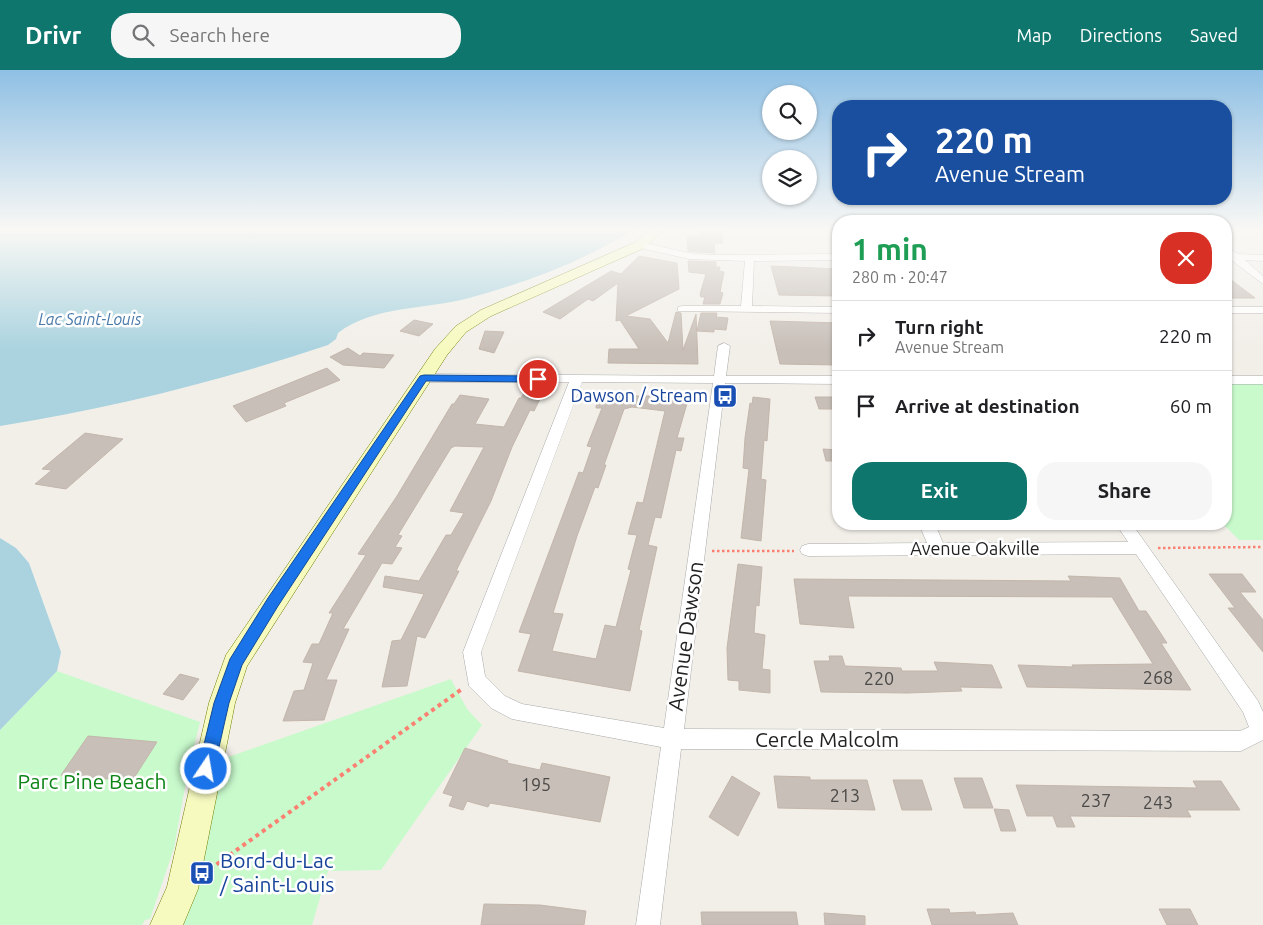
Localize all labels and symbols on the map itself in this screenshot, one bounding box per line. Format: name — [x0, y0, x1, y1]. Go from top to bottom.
water label: Lac Saint-Louis — [39, 310, 142, 328]
pin — [517, 358, 559, 400]
bus stop icon: Dawson / Stream — [712, 383, 738, 409]
place label: Dawson / Stream — [571, 385, 708, 405]
street label: Avenue Oakville — [910, 538, 1040, 558]
street label: Avenue Dawson — [663, 560, 707, 712]
house number: 268 — [1143, 667, 1173, 687]
house number: 220 — [864, 668, 894, 688]
street label: Cercle Malcolm — [755, 727, 899, 751]
position arrow — [179, 742, 231, 794]
park label: Parc Pine Beach — [17, 769, 167, 793]
house number: 195 — [521, 774, 551, 794]
house number: 213 — [830, 785, 860, 805]
house number: 237 — [1081, 790, 1111, 810]
house number: 243 — [1143, 792, 1173, 812]
place label: Bord-du-Lac / Saint-Louis — [219, 848, 334, 896]
bus stop icon: Bord-du-Lac / Saint-Louis — [189, 860, 215, 886]

